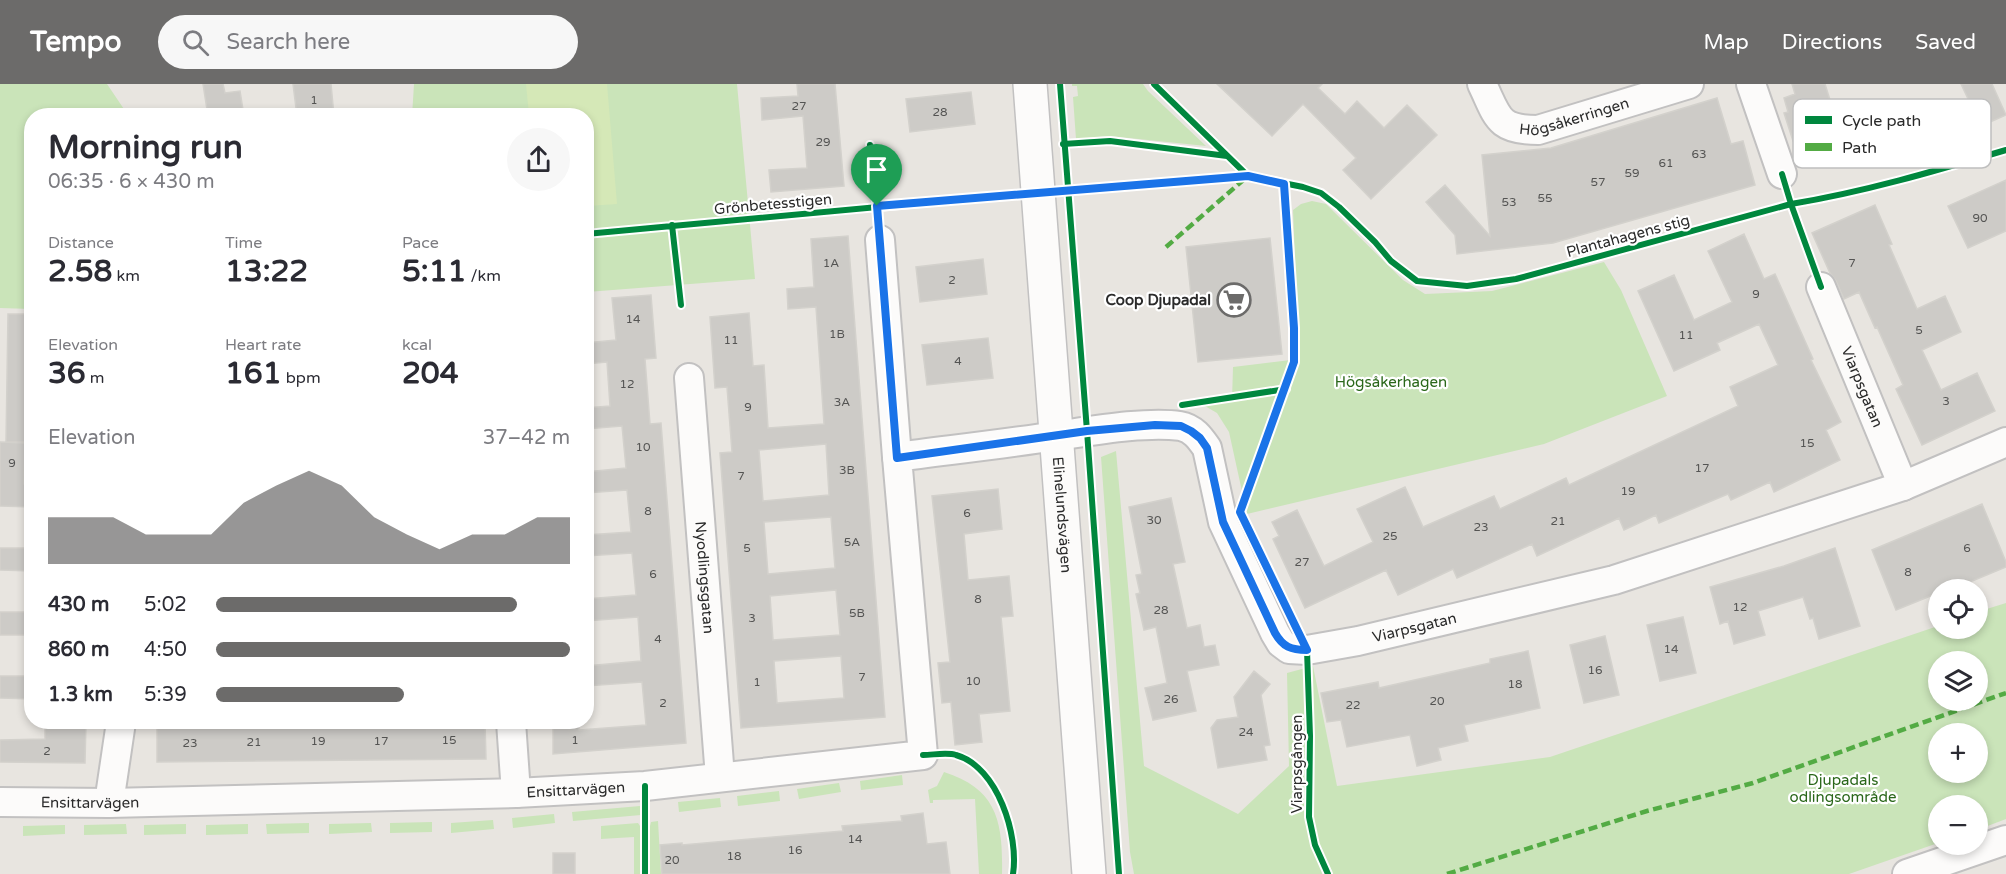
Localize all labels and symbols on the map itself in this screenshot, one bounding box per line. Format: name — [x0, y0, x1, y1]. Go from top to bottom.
house number: 1 — [310, 93, 318, 107]
street label: Högsåkerringen — [1518, 94, 1631, 139]
house number: 27 — [791, 99, 807, 113]
legend — [1793, 99, 1991, 168]
house number: 28 — [932, 105, 948, 119]
text: Cycle path — [1842, 111, 1921, 131]
house number: 29 — [815, 135, 831, 149]
text: Path — [1842, 138, 1877, 158]
pin — [851, 144, 902, 206]
house number: 63 — [1691, 147, 1707, 161]
house number: 61 — [1658, 156, 1674, 170]
house number: 59 — [1624, 166, 1640, 180]
house number: 57 — [1590, 175, 1606, 189]
street label: Grönbetesstigen — [713, 190, 833, 218]
house number: 55 — [1537, 191, 1553, 205]
house number: 53 — [1501, 195, 1517, 209]
street label: Plantahagens stig — [1564, 211, 1692, 261]
house number: 90 — [1972, 211, 1988, 225]
house number: 1A — [823, 256, 839, 270]
house number: 7 — [1848, 256, 1856, 270]
house number: 2 — [948, 273, 956, 287]
supermarket icon: Coop Djupadal — [1216, 282, 1252, 318]
house number: 9 — [1752, 287, 1760, 301]
place label: Coop Djupadal — [1106, 291, 1211, 310]
house number: 14 — [625, 312, 641, 326]
house number: 5 — [1915, 323, 1923, 337]
house number: 1B — [829, 327, 845, 341]
house number: 11 — [1678, 328, 1694, 342]
house number: 11 — [723, 333, 739, 347]
street label: Viarpsgatan — [1837, 344, 1887, 430]
house number: 4 — [954, 354, 962, 368]
park label: Högsåkerhagen — [1335, 373, 1447, 391]
house number: 12 — [619, 377, 635, 391]
house number: 3 — [1942, 394, 1950, 408]
house number: 3A — [834, 395, 850, 409]
house number: 9 — [744, 400, 752, 414]
house number: 15 — [1799, 436, 1815, 450]
house number: 10 — [635, 440, 651, 454]
house number: 9 — [8, 456, 16, 470]
street label: Elinelundsvägen — [1049, 456, 1075, 574]
house number: 17 — [1694, 461, 1710, 475]
house number: 3B — [839, 463, 855, 477]
house number: 7 — [737, 469, 745, 483]
house number: 19 — [1620, 484, 1636, 498]
house number: 8 — [644, 504, 652, 518]
house number: 6 — [963, 506, 971, 520]
house number: 30 — [1146, 513, 1162, 527]
house number: 21 — [1550, 514, 1566, 528]
street label: Nyodlingsgatan — [691, 520, 718, 634]
house number: 23 — [1473, 520, 1489, 534]
house number: 25 — [1382, 529, 1398, 543]
house number: 5A — [844, 535, 860, 549]
house number: 5 — [743, 541, 751, 555]
house number: 6 — [1963, 541, 1971, 555]
house number: 27 — [1294, 555, 1310, 569]
house number: 8 — [1904, 565, 1912, 579]
house number: 6 — [649, 567, 657, 581]
house number: 8 — [974, 592, 982, 606]
house number: 12 — [1732, 600, 1748, 614]
house number: 28 — [1153, 603, 1169, 617]
house number: 5B — [849, 606, 865, 620]
street label: Viarpsgatan — [1371, 609, 1458, 646]
house number: 3 — [748, 611, 756, 625]
house number: 4 — [654, 632, 662, 646]
house number: 14 — [1663, 642, 1679, 656]
house number: 16 — [1587, 663, 1603, 677]
house number: 7 — [858, 670, 866, 684]
house number: 10 — [965, 674, 981, 688]
house number: 1 — [753, 675, 761, 689]
house number: 18 — [1507, 677, 1523, 691]
house number: 26 — [1163, 692, 1179, 706]
house number: 20 — [1429, 694, 1445, 708]
house number: 2 — [659, 696, 667, 710]
house number: 22 — [1345, 698, 1361, 712]
street label: Viarpsgången — [1288, 715, 1306, 813]
house number: 24 — [1238, 725, 1254, 739]
house number: 15 — [441, 733, 457, 747]
house number: 1 — [571, 733, 579, 747]
house number: 19 — [310, 734, 326, 748]
house number: 17 — [373, 734, 389, 748]
house number: 21 — [246, 735, 262, 749]
house number: 23 — [182, 736, 198, 750]
house number: 2 — [43, 744, 51, 758]
park label: Djupadals odlingsområde — [1790, 771, 1896, 806]
street label: Ensittarvägen — [526, 778, 626, 801]
street label: Ensittarvägen — [41, 793, 140, 812]
house number: 14 — [847, 832, 863, 846]
house number: 16 — [787, 843, 803, 857]
house number: 18 — [726, 849, 742, 863]
house number: 20 — [664, 853, 680, 867]

